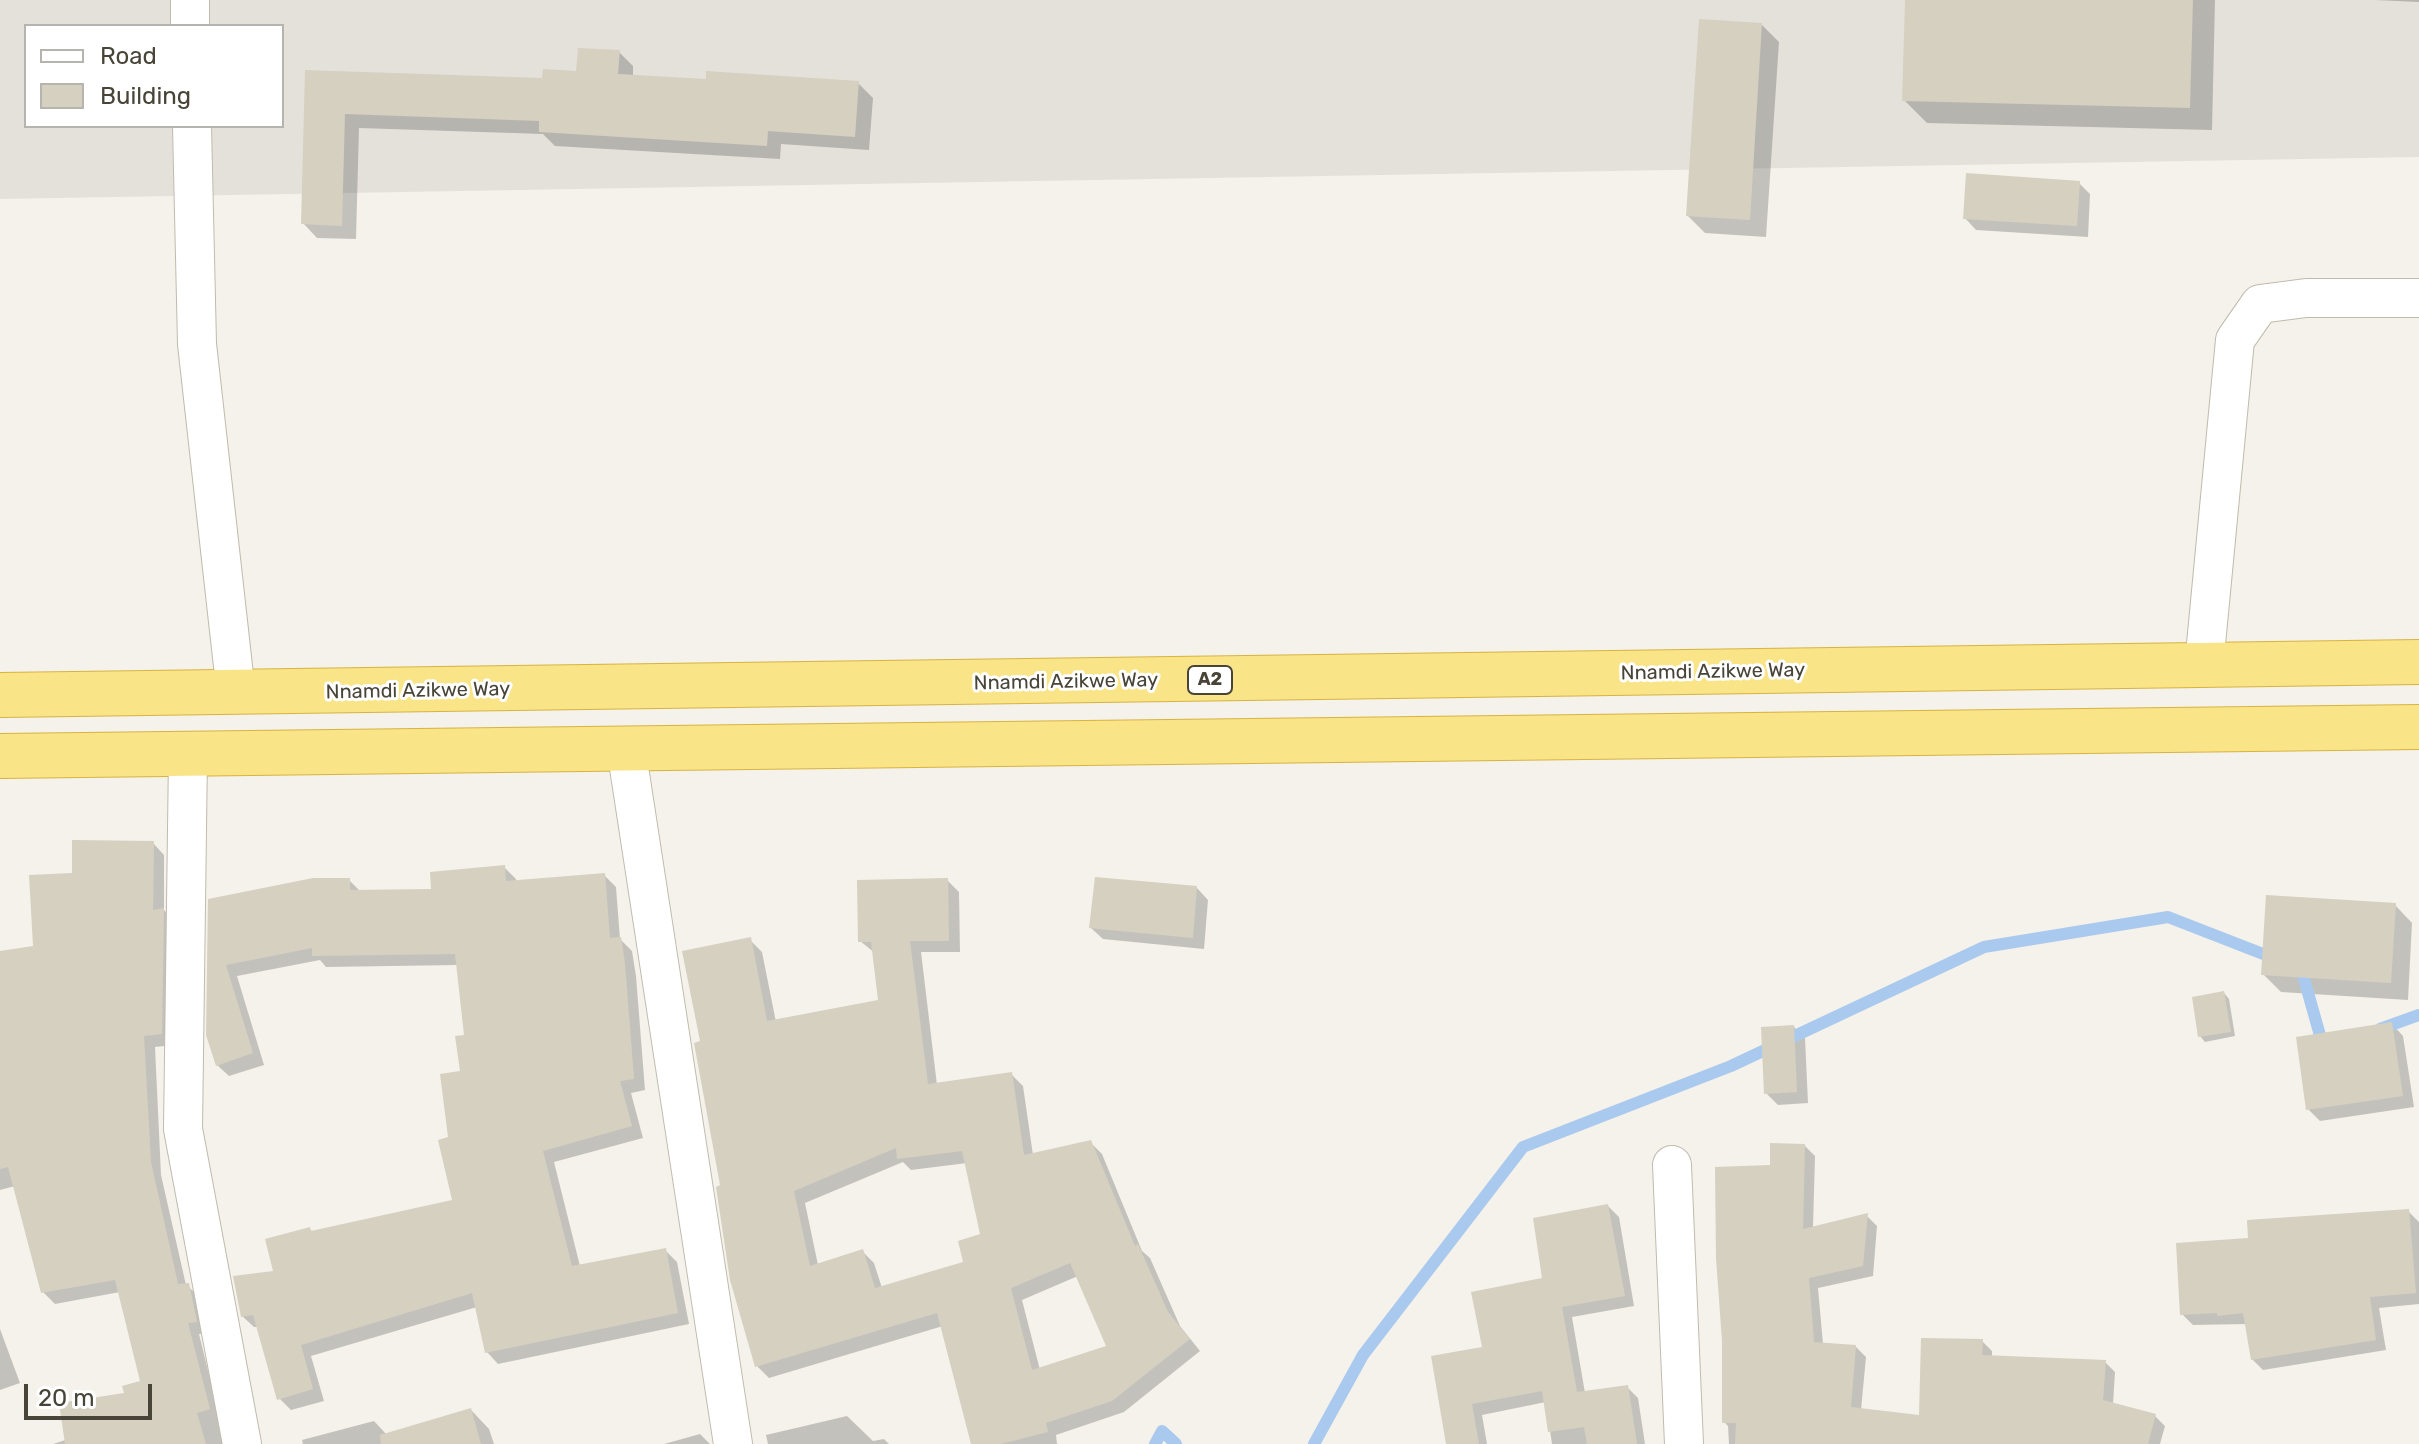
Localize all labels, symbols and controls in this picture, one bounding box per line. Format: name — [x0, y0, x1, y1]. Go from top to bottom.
legend — [24, 24, 284, 128]
text: Road — [100, 42, 157, 70]
text: Building — [100, 82, 191, 110]
street label: Nnamdi Azikwe Way — [1621, 658, 1805, 686]
road number: A2 — [1188, 666, 1232, 694]
street label: Nnamdi Azikwe Way — [974, 668, 1158, 696]
street label: Nnamdi Azikwe Way — [326, 677, 510, 705]
scale bar — [28, 1368, 156, 1418]
text: 20 m — [38, 1384, 95, 1412]

